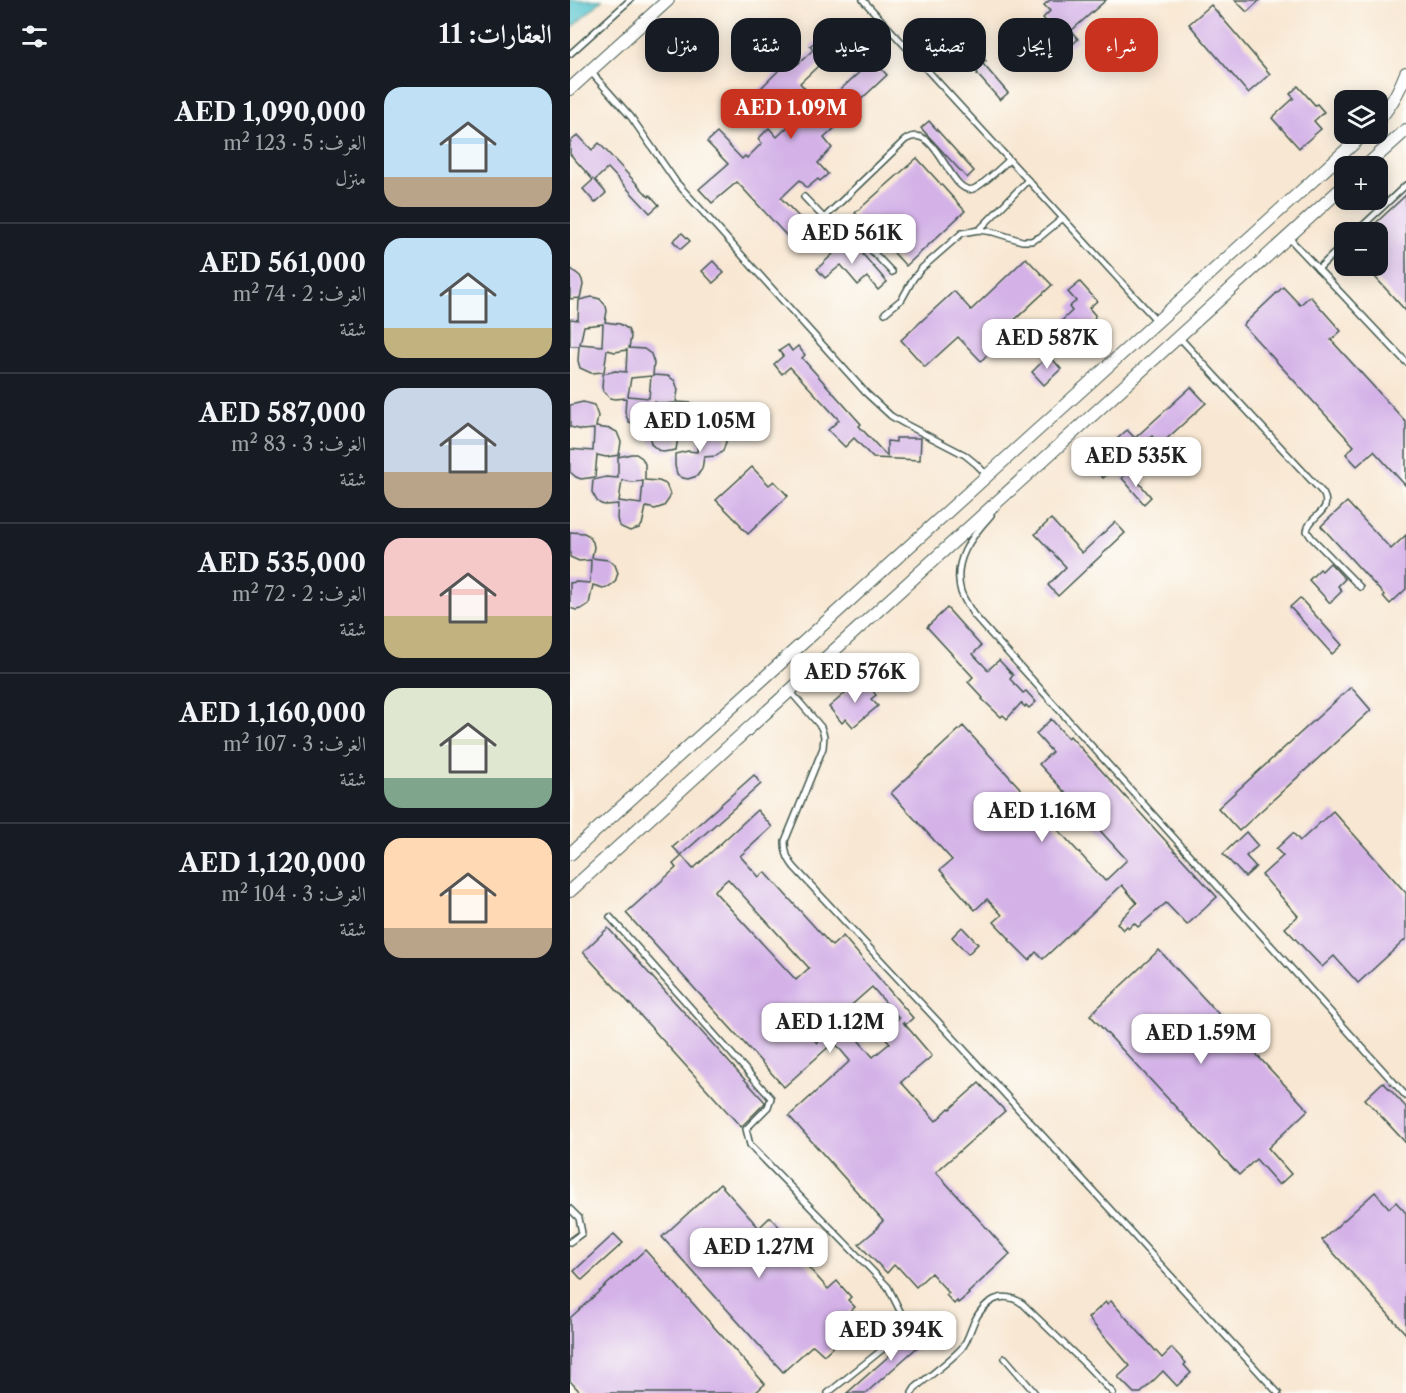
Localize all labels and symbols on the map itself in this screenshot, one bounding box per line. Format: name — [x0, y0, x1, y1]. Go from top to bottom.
pin: AED 1.09M — [722, 89, 860, 140]
pin: AED 561K — [790, 214, 914, 265]
pin: AED 587K — [985, 319, 1109, 370]
pin: AED 1.05M — [631, 402, 769, 453]
pin: AED 535K — [1074, 437, 1198, 488]
pin: AED 576K — [793, 653, 917, 704]
pin: AED 1.16M — [973, 792, 1111, 843]
pin: AED 1.12M — [761, 1003, 899, 1054]
pin: AED 1.59M — [1132, 1014, 1270, 1065]
pin: AED 1.27M — [690, 1228, 828, 1279]
pin: AED 394K — [829, 1311, 953, 1362]

